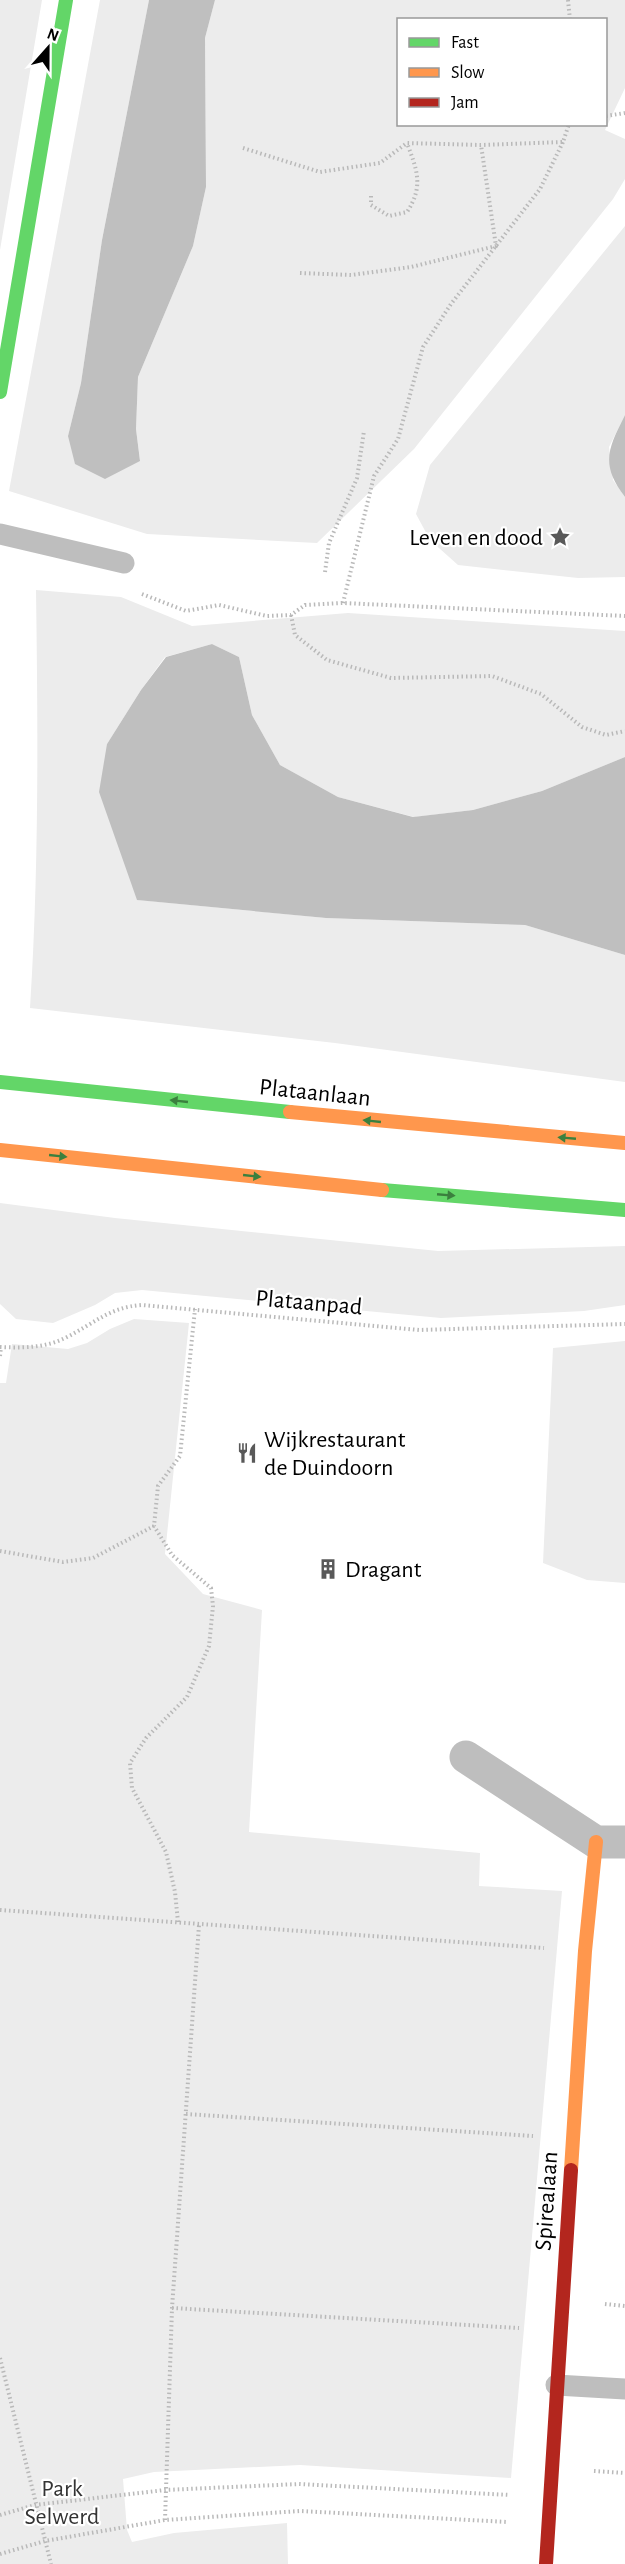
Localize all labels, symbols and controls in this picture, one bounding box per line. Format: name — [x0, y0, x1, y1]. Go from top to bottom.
north arrow — [18, 18, 78, 78]
legend — [397, 18, 607, 126]
text: N — [45, 25, 61, 44]
text: Fast — [451, 34, 479, 52]
text: Slow — [451, 64, 484, 82]
text: Jam — [451, 94, 479, 112]
place icon: Leven en dood — [548, 525, 572, 549]
place label: Leven en dood — [409, 526, 543, 550]
street label: Plataanlaan — [258, 1075, 372, 1111]
one-way arrow — [169, 1096, 188, 1106]
one-way arrow — [363, 1116, 382, 1126]
one-way arrow — [557, 1133, 576, 1143]
one-way arrow — [49, 1151, 68, 1161]
one-way arrow — [243, 1171, 262, 1181]
one-way arrow — [437, 1191, 456, 1200]
street label: Plataanpad — [254, 1286, 363, 1320]
place label: Wijkrestaurant de Duindoorn — [264, 1428, 406, 1480]
restaurant icon: Wijkrestaurant de Duindoorn — [235, 1441, 259, 1465]
building icon: Dragant — [316, 1557, 340, 1581]
place label: Dragant — [345, 1558, 422, 1582]
street label: Spirealaan — [532, 2151, 562, 2252]
park label: Park Selwerd — [25, 2477, 99, 2529]

